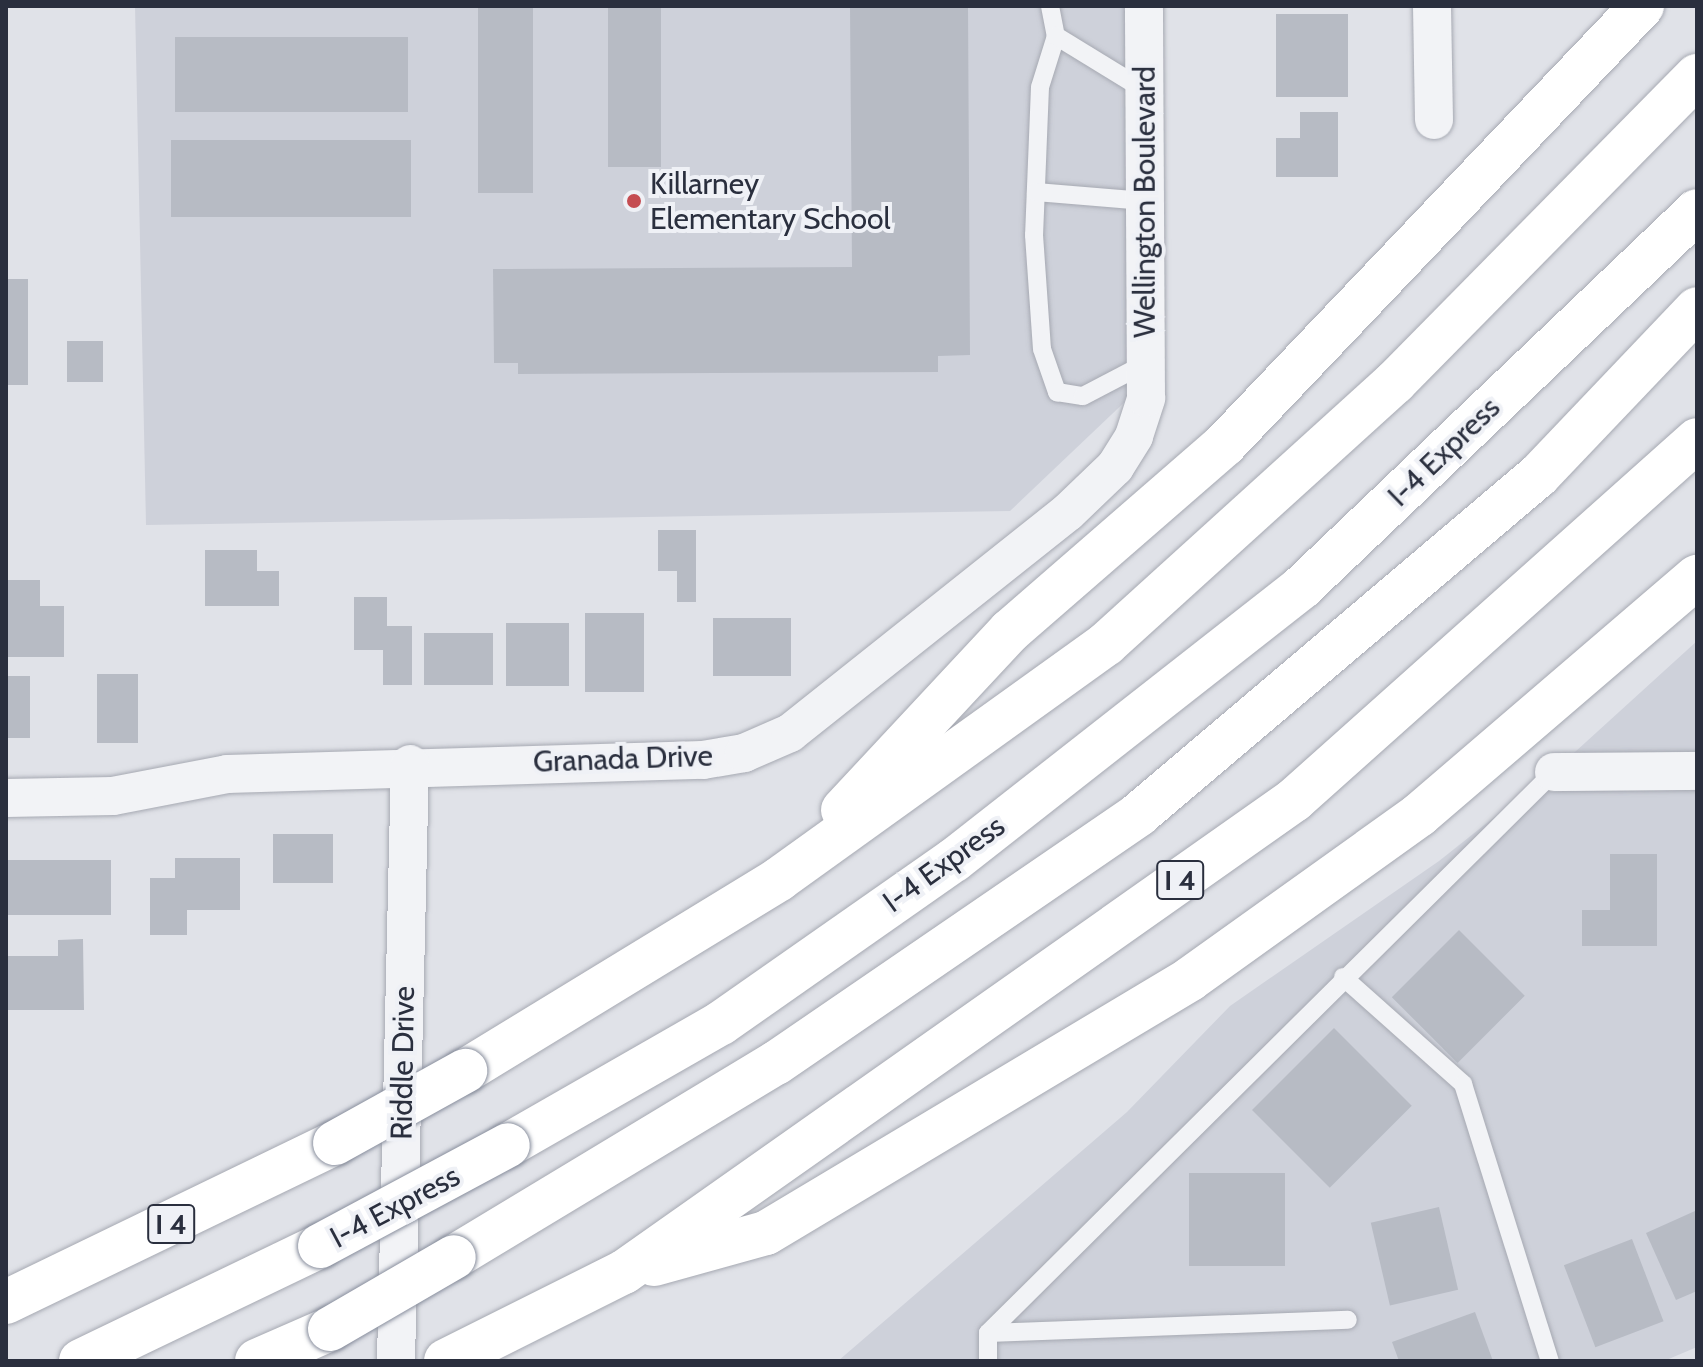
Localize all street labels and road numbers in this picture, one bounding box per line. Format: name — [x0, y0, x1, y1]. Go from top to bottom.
street label: Wellington Boulevard — [1127, 66, 1163, 338]
street label: I-4 Express — [1381, 390, 1507, 514]
street label: Granada Drive — [532, 738, 714, 780]
street label: I-4 Express — [876, 808, 1012, 920]
road number: I 4 — [1156, 856, 1204, 904]
street label: Riddle Drive — [384, 986, 422, 1140]
street label: I-4 Express — [324, 1158, 466, 1256]
road number: I 4 — [147, 1200, 195, 1248]

